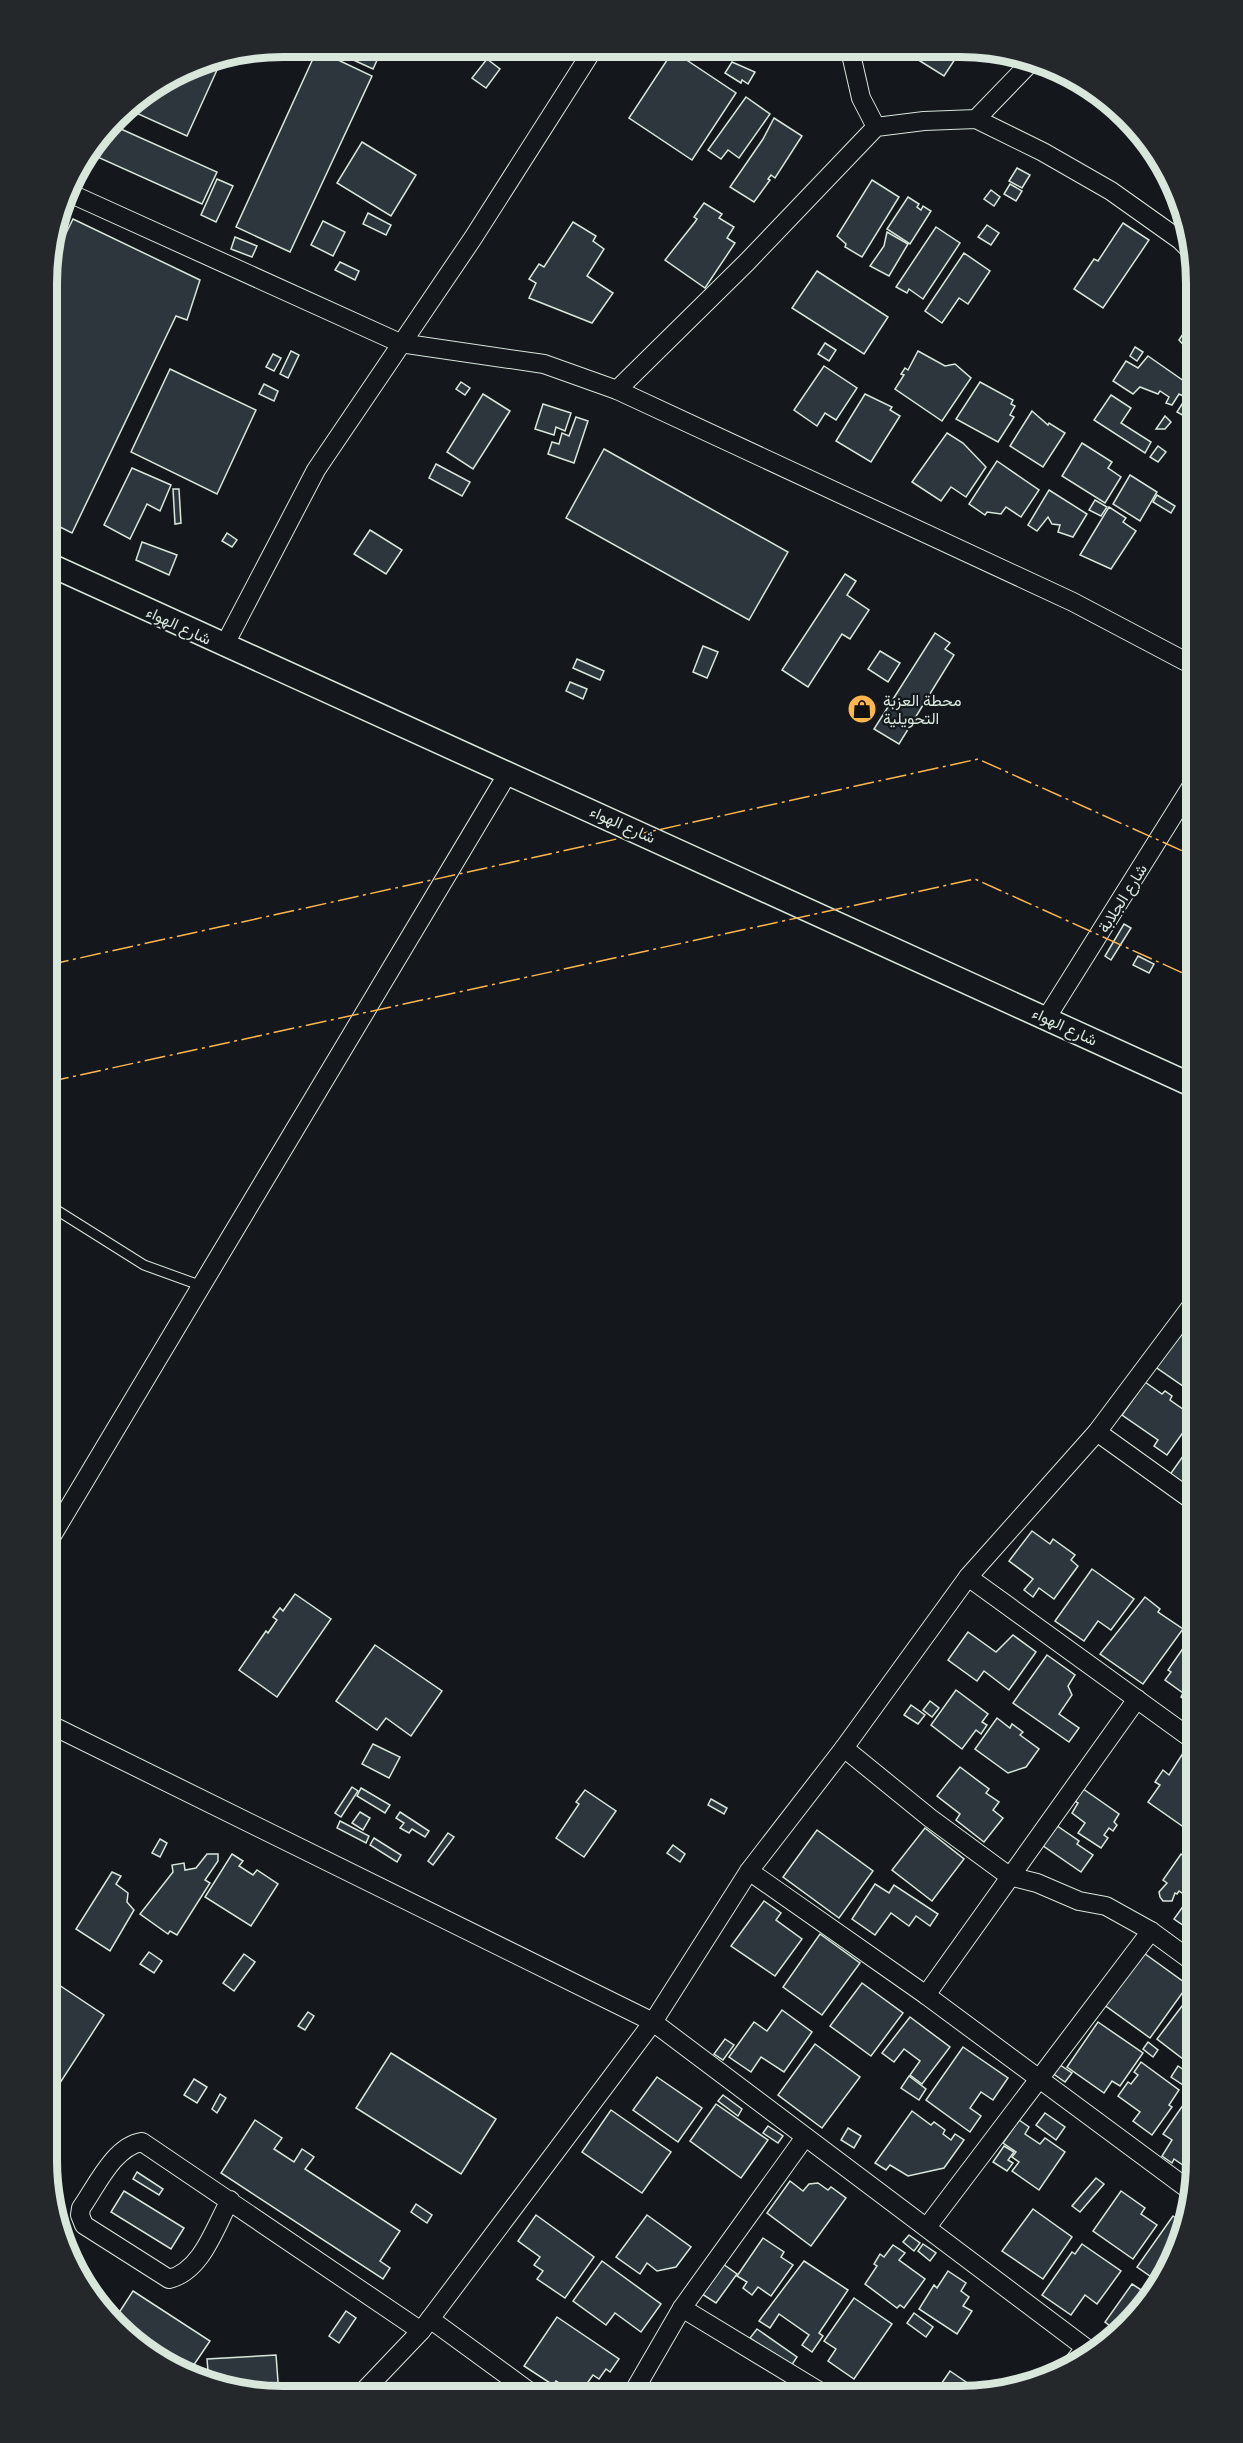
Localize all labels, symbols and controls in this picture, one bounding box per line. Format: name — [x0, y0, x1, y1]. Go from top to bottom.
street label: شارع الهواء — [142, 602, 214, 651]
place label: محطة العزبة التحويلية — [883, 691, 961, 729]
shop icon: محطة العزبة التحويلية — [846, 693, 878, 725]
street label: شارع الهواء — [586, 802, 658, 849]
street label: شارع الجلابة — [1094, 860, 1153, 937]
street label: شارع الهواء — [1028, 1003, 1100, 1052]

